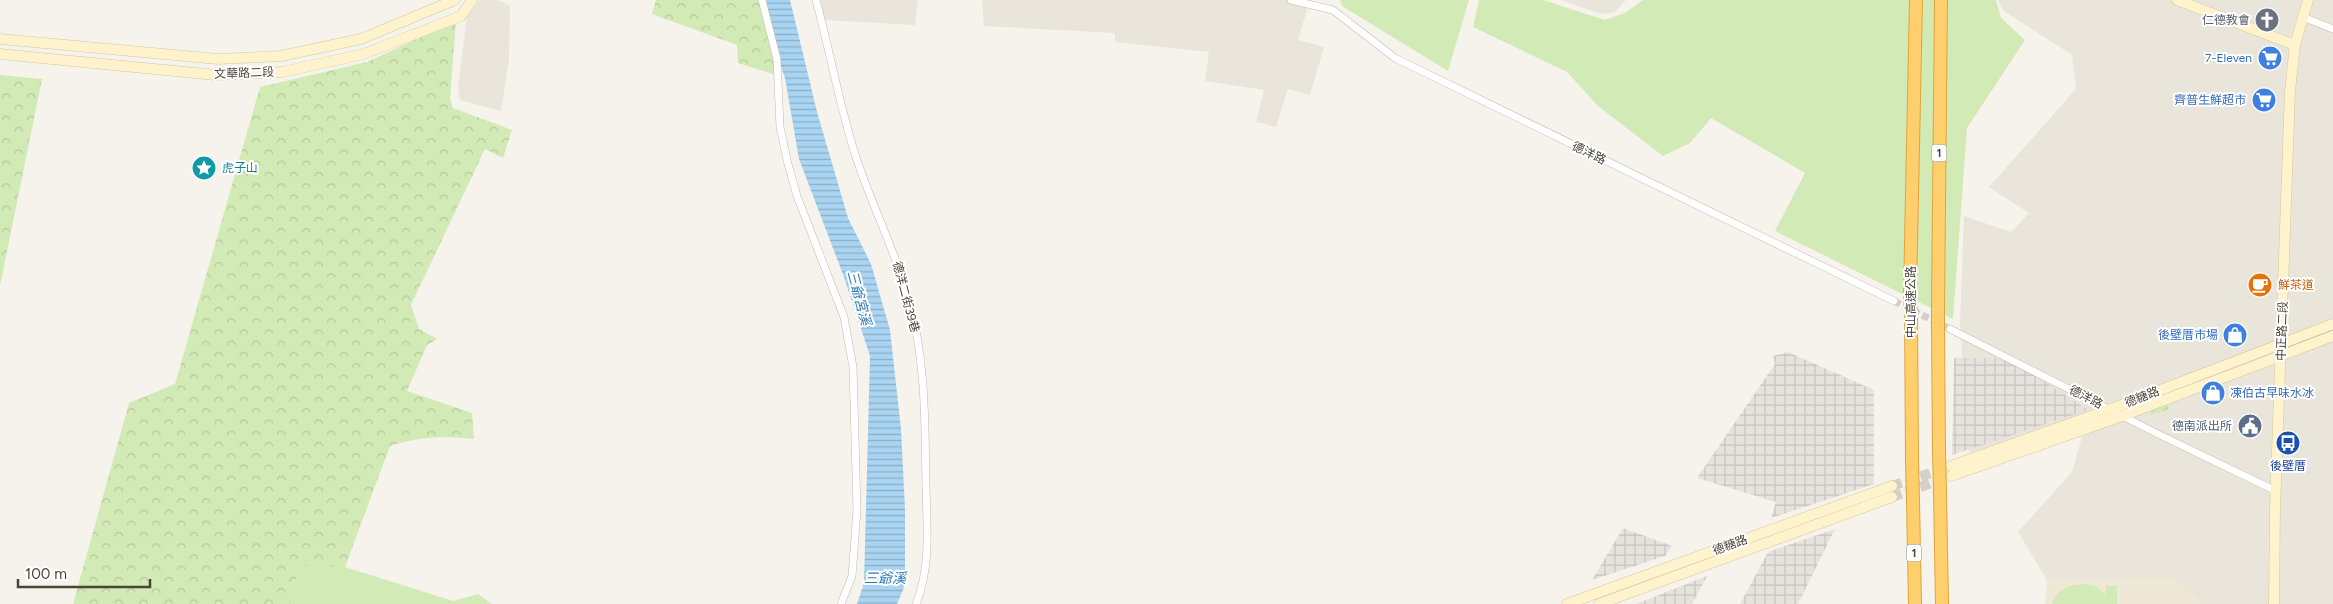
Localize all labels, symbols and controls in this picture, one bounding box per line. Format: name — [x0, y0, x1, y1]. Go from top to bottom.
church icon: 仁德教會 — [2254, 7, 2280, 33]
place label: 仁德教會 — [2202, 13, 2250, 27]
supermarket icon: 7-Eleven — [2257, 45, 2283, 71]
place label: 7-Eleven — [2205, 51, 2252, 65]
street label: 文華路二段 — [214, 65, 274, 81]
supermarket icon: 齊普生鮮超市 — [2251, 87, 2277, 113]
place label: 齊普生鮮超市 — [2174, 93, 2246, 107]
street label: 德洋路 — [1570, 139, 1608, 167]
road number: 1 — [1932, 144, 1946, 162]
place icon: 虎子山 — [191, 155, 217, 181]
place label: 虎子山 — [222, 161, 258, 175]
street label: 德洋二街39巷 — [890, 260, 922, 334]
street label: 中山高速公路 — [1904, 266, 1918, 338]
water label: 三爺宮溪 — [844, 269, 875, 329]
cafe icon: 鮮茶道 — [2247, 272, 2273, 298]
place label: 鮮茶道 — [2278, 278, 2314, 292]
street label: 中正路二段 — [2274, 301, 2290, 361]
shop icon: 後壁厝市場 — [2222, 322, 2248, 348]
place label: 後壁厝市場 — [2158, 328, 2218, 342]
shop icon: 凍伯古早味水冰 — [2200, 380, 2226, 406]
street label: 德洋路 — [2067, 383, 2105, 411]
street label: 德糖路 — [2123, 384, 2161, 410]
place label: 凍伯古早味水冰 — [2230, 386, 2314, 400]
public building icon: 德南派出所 — [2237, 413, 2263, 439]
place label: 德南派出所 — [2172, 419, 2232, 433]
bus stop icon: 後壁厝 — [2275, 430, 2301, 456]
place label: 後壁厝 — [2270, 459, 2306, 473]
street label: 德糖路 — [1711, 532, 1749, 558]
road number: 1 — [1906, 544, 1922, 562]
scale bar — [18, 556, 150, 588]
text: 100 m — [25, 565, 67, 583]
water label: 三爺溪 — [864, 570, 908, 587]

